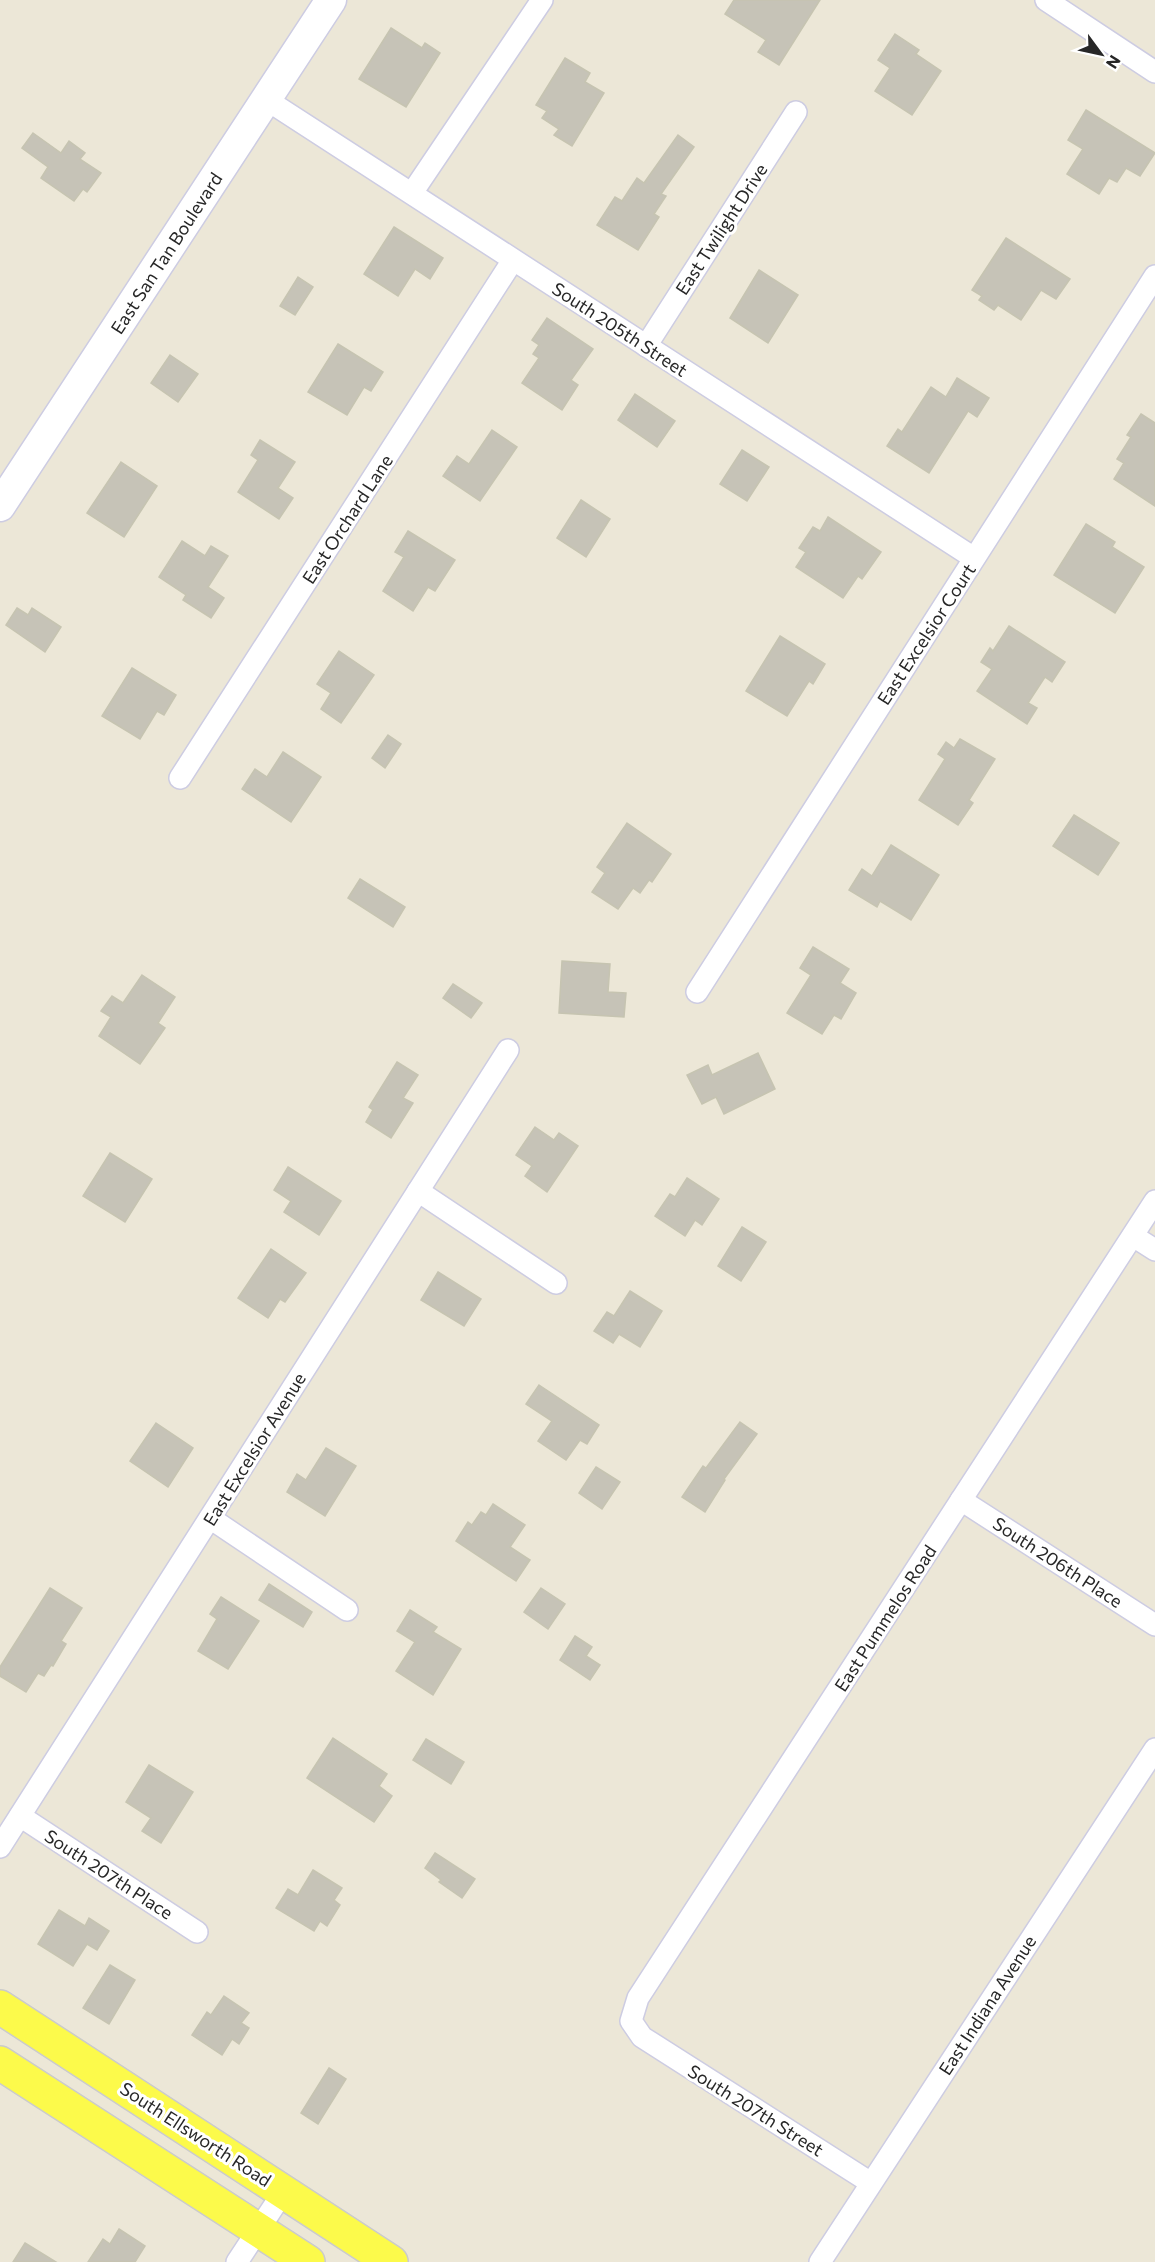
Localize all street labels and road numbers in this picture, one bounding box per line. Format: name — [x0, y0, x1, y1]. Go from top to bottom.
street label: East Twilight Drive — [670, 159, 772, 299]
street label: East San Tan Boulevard — [106, 168, 226, 338]
street label: South 205th Street — [548, 277, 692, 381]
street label: East Orchard Lane — [297, 450, 397, 588]
street label: East Excelsior Court — [872, 559, 980, 709]
street label: East Excelsior Avenue — [198, 1368, 310, 1530]
street label: South 206th Place — [989, 1512, 1127, 1612]
street label: East Pummelos Road — [829, 1541, 941, 1695]
street label: South 207th Place — [41, 1824, 177, 1924]
street label: East Indiana Avenue — [934, 1931, 1040, 2079]
street label: South 207th Street — [684, 2059, 828, 2161]
street label: South Ellsworth Road — [116, 2077, 276, 2191]

